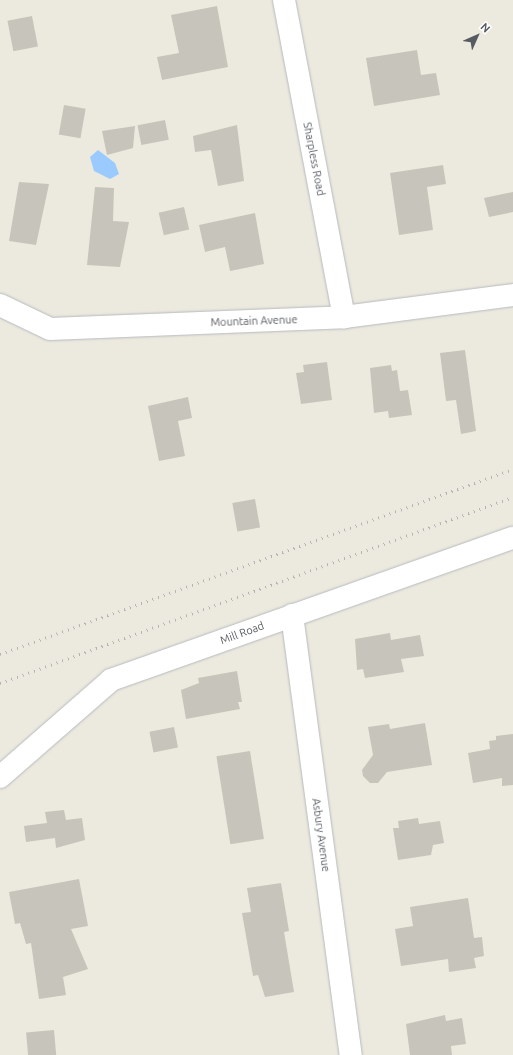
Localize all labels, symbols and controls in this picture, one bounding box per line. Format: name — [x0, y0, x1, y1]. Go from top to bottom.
north arrow — [457, 16, 497, 56]
text: N — [478, 20, 493, 35]
street label: Sharpless Road — [300, 121, 328, 197]
street label: Mountain Avenue — [210, 313, 298, 329]
street label: Mill Road — [218, 619, 266, 647]
street label: Asbury Avenue — [309, 797, 333, 873]

